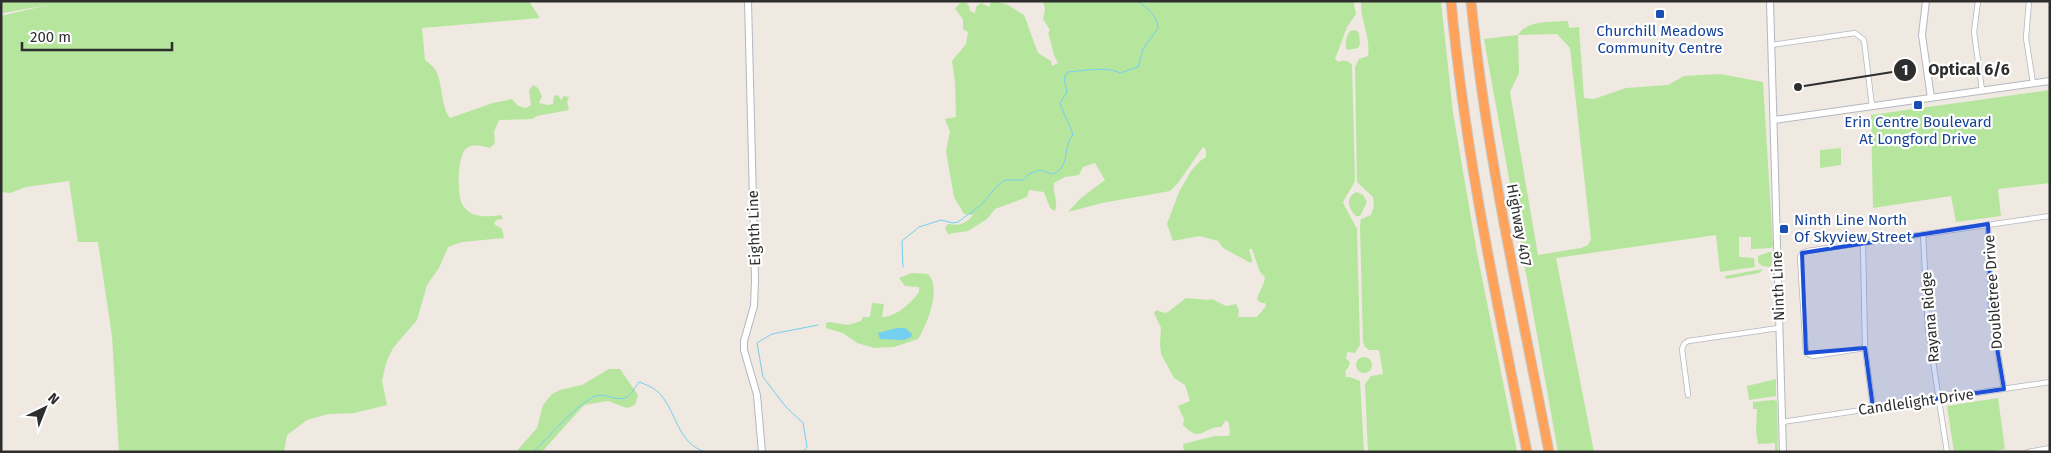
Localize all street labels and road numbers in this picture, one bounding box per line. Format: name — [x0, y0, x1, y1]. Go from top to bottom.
street label: Highway 407 — [1503, 182, 1535, 268]
street label: Eighth Line — [744, 190, 764, 266]
street label: Doubletree Drive — [1980, 234, 2006, 350]
street label: Ninth Line — [1768, 251, 1788, 321]
street label: Rayana Ridge — [1917, 271, 1943, 363]
street label: Candlelight Drive — [1857, 385, 1975, 419]

